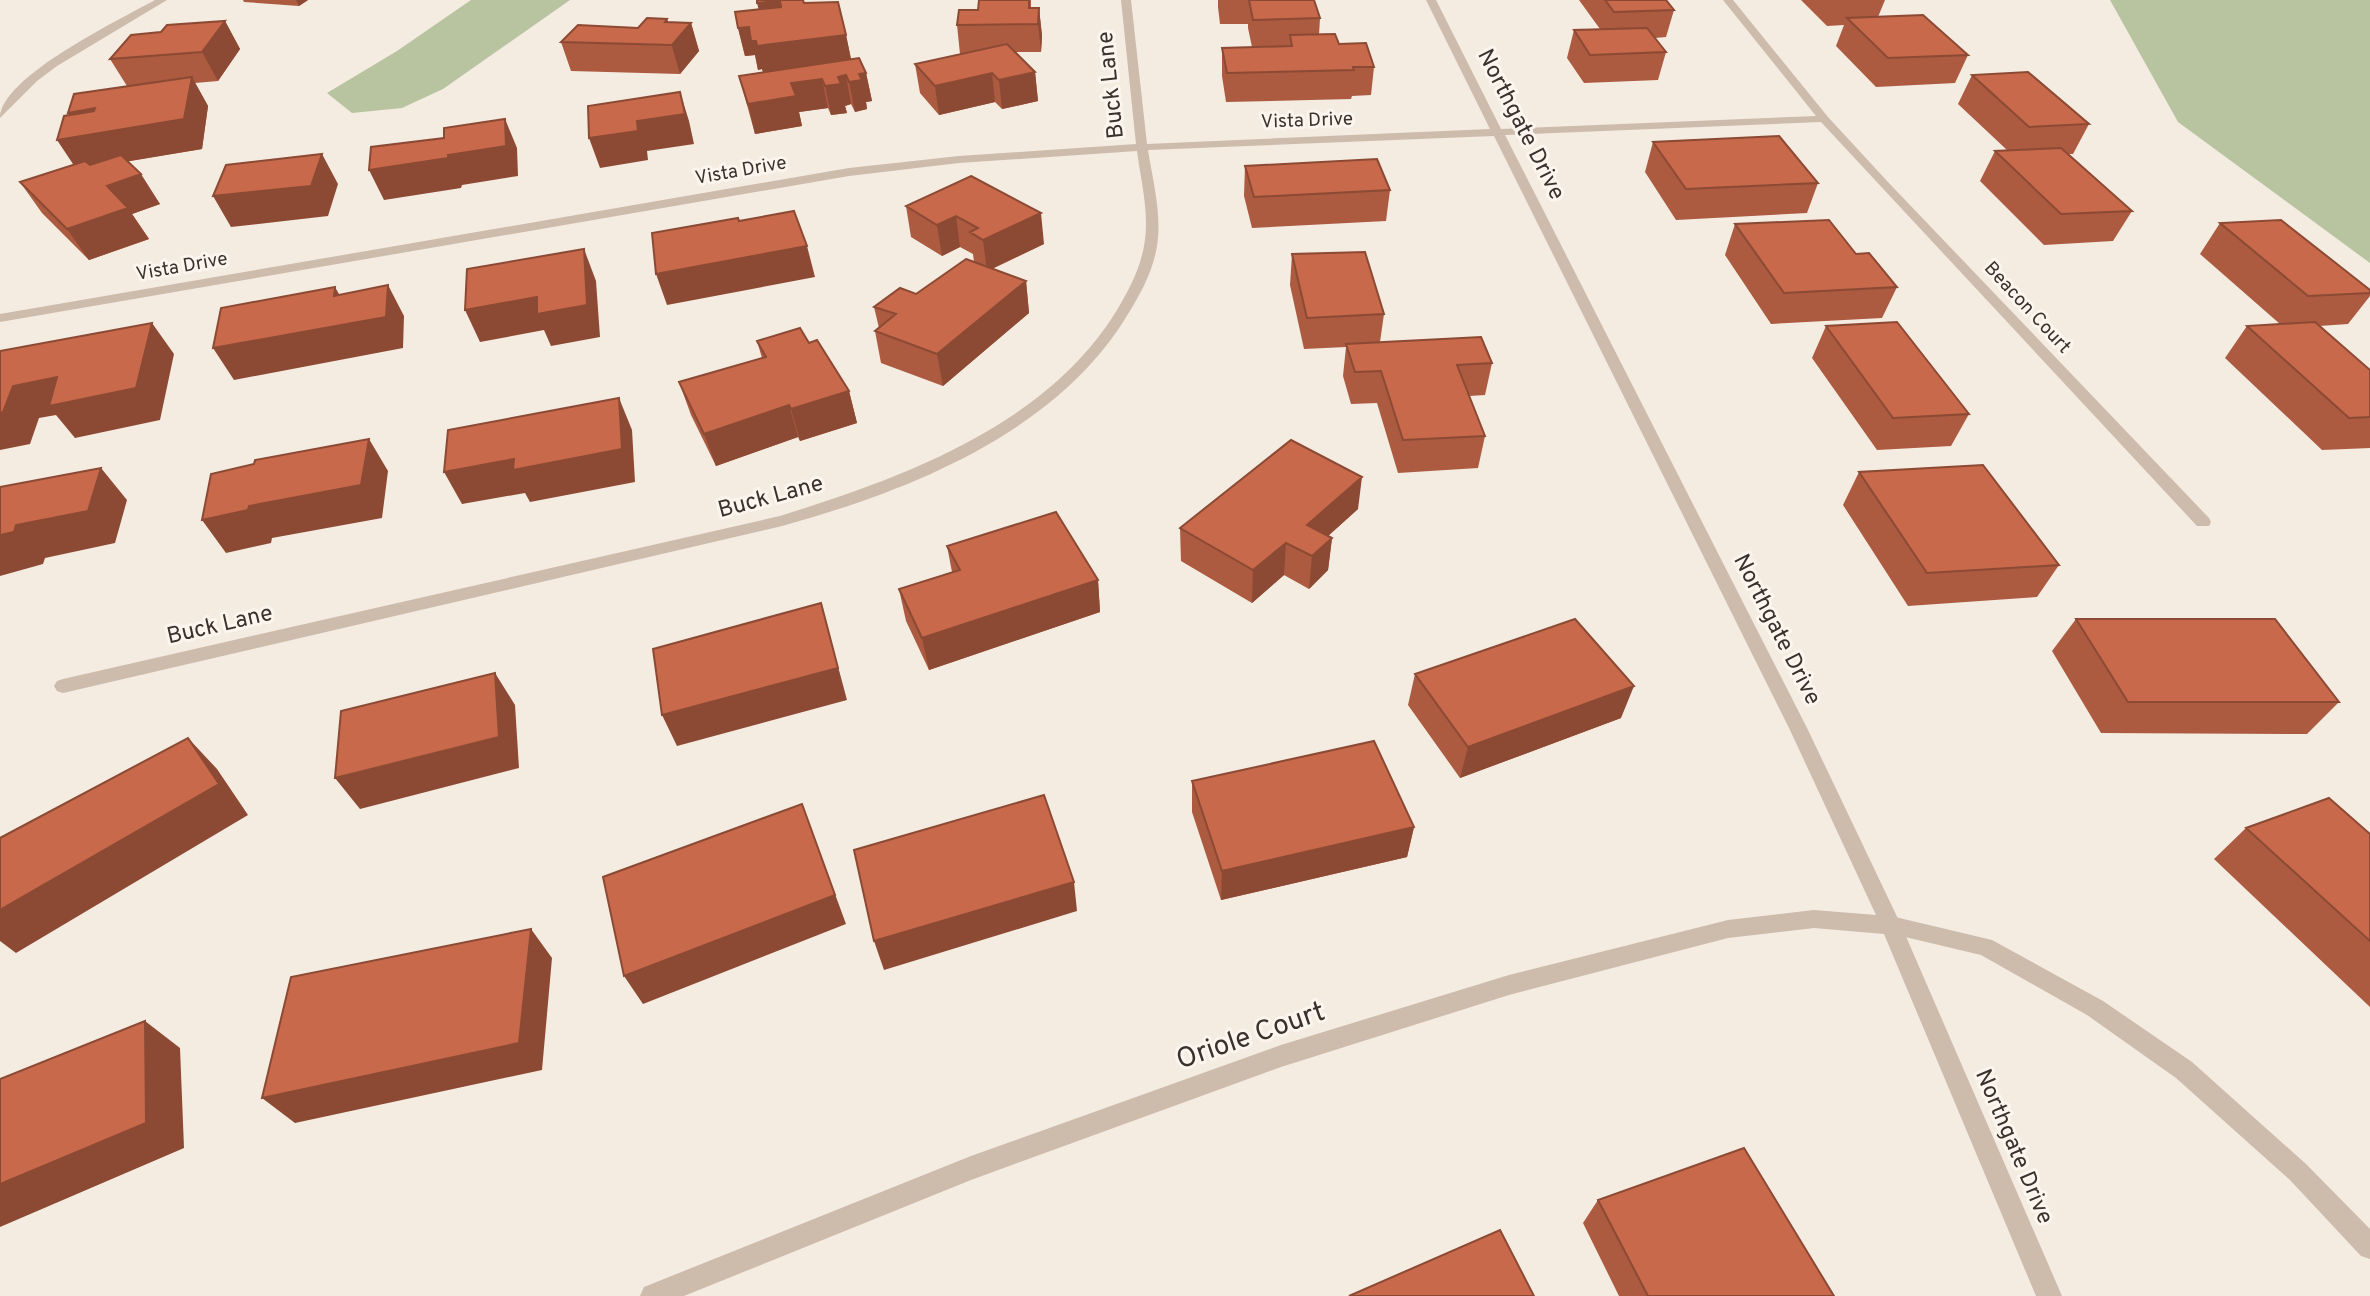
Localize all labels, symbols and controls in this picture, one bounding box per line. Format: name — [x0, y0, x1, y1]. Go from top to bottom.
street label: Buck Lane — [1092, 30, 1132, 140]
street label: Northgate Drive — [1470, 45, 1570, 205]
street label: Vista Drive — [1260, 107, 1354, 135]
street label: Vista Drive — [693, 151, 789, 191]
street label: Vista Drive — [134, 247, 230, 287]
street label: Beacon Court — [1978, 257, 2076, 359]
street label: Buck Lane — [715, 470, 827, 526]
street label: Northgate Drive — [1726, 550, 1826, 710]
street label: Buck Lane — [164, 600, 276, 652]
street label: Oriole Court — [1172, 995, 1330, 1079]
street label: Northgate Drive — [1967, 1065, 2059, 1229]

